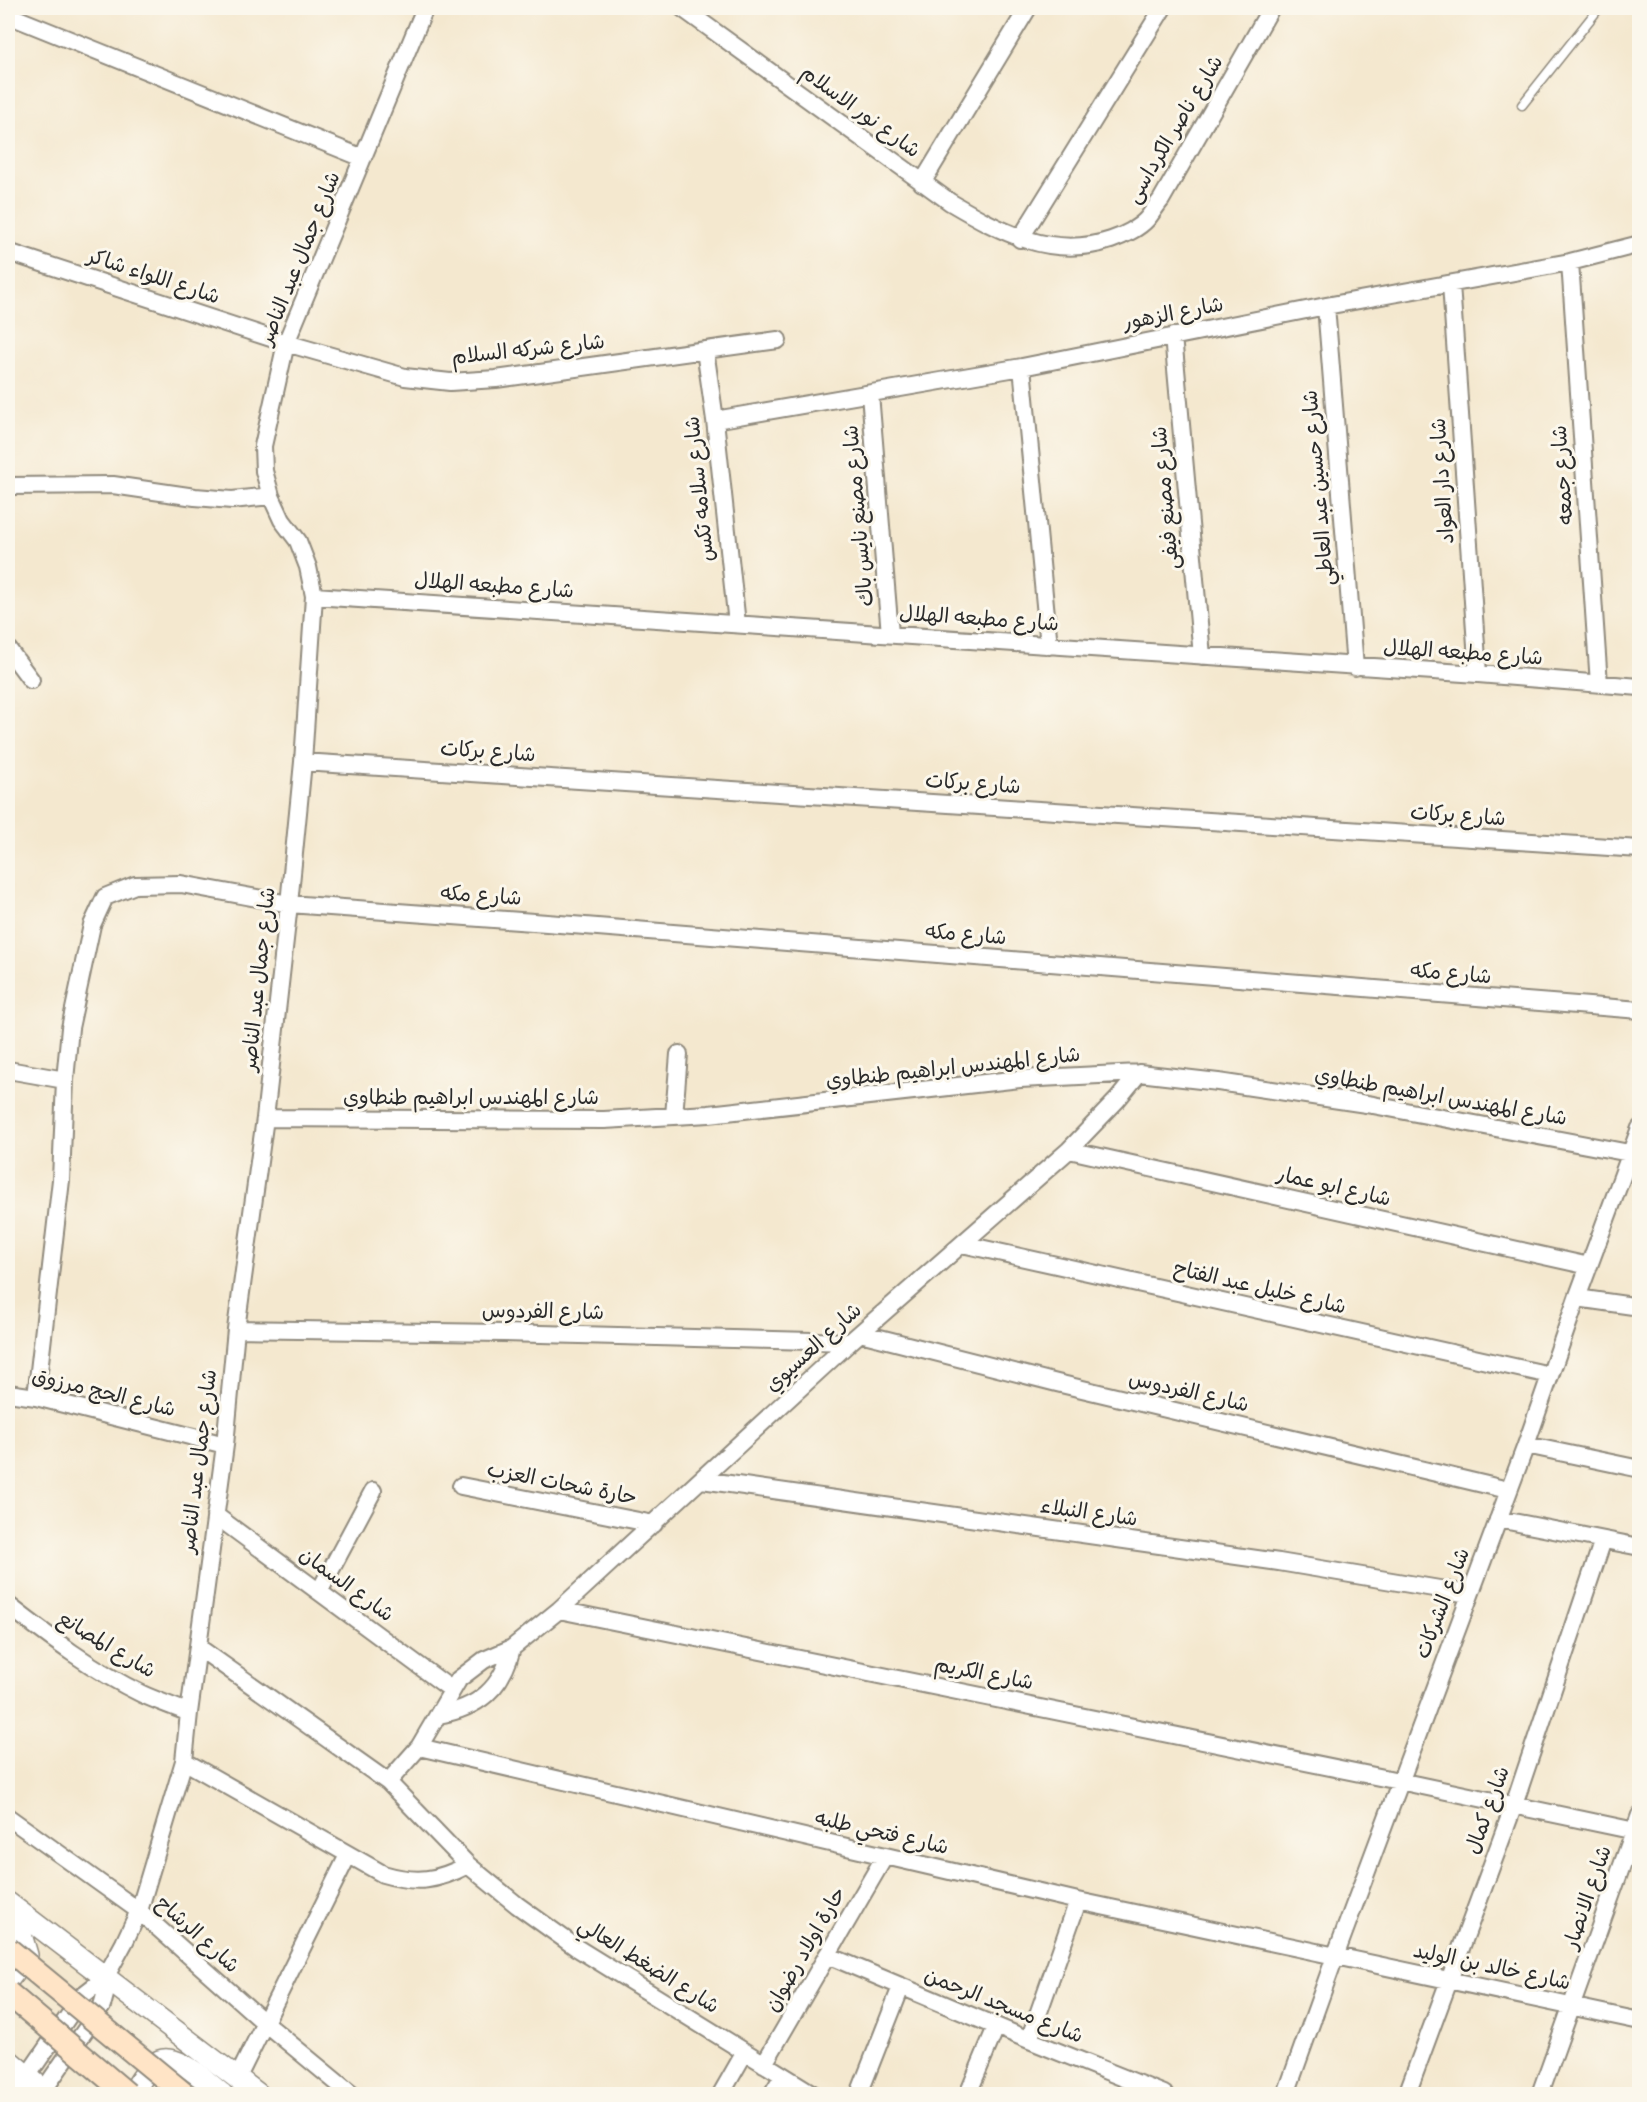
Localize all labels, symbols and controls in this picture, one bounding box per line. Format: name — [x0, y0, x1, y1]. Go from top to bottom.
street label: شارع ناصر الكرداسى — [1123, 52, 1231, 209]
street label: شارع نور الاسلام — [794, 62, 924, 166]
street label: شارع جمال عبد الناصر — [255, 169, 348, 352]
street label: شارع اللواء شاكر — [82, 246, 222, 312]
street label: شارع الزهور — [1120, 294, 1226, 339]
street label: شارع شركه السلام — [450, 332, 606, 373]
street label: شارع حسين عبد العاطي — [1300, 388, 1345, 587]
street label: شارع سلامه تكس — [682, 415, 723, 563]
street label: شارع دار العواد — [1429, 417, 1462, 545]
street label: شارع مصنع نايس باك — [841, 424, 882, 608]
street label: شارع جمعه — [1550, 424, 1581, 525]
street label: شارع مصنع فيفى — [1150, 425, 1187, 570]
street label: شارع مطبعه الهلال — [413, 570, 574, 607]
street label: شارع مطبعه الهلال — [898, 603, 1059, 640]
street label: شارع مطبعه الهلال — [1382, 637, 1543, 674]
street label: شارع بركات — [439, 739, 536, 770]
street label: شارع بركات — [924, 771, 1021, 802]
street label: شارع بركات — [1409, 803, 1506, 834]
street label: شارع مكه — [439, 882, 522, 914]
street label: شارع جمال عبد الناصر — [239, 886, 284, 1075]
street label: شارع مكه — [924, 920, 1007, 953]
street label: شارع مكه — [1409, 959, 1492, 992]
street label: شارع المهندس ابراهيم طنطاوي — [825, 1045, 1082, 1096]
street label: شارع المهندس ابراهيم طنطاوي — [1312, 1065, 1569, 1134]
street label: شارع المهندس ابراهيم طنطاوي — [343, 1088, 599, 1113]
street label: شارع ابو عمار — [1273, 1164, 1393, 1215]
street label: شارع خليل عبد الفتاح — [1171, 1258, 1348, 1322]
street label: شارع العسيوي — [762, 1300, 869, 1400]
street label: شارع الفردوس — [482, 1301, 604, 1328]
street label: شارع الحج مرزوق — [29, 1366, 177, 1425]
street label: شارع جمال عبد الناصر — [178, 1368, 225, 1557]
street label: شارع الفردوس — [1126, 1368, 1251, 1420]
street label: حارة شحات العزب — [484, 1460, 638, 1513]
street label: شارع النبلاء — [1038, 1496, 1139, 1535]
street label: شارع السمان — [293, 1544, 397, 1630]
street label: شارع الشركات — [1413, 1545, 1478, 1663]
street label: شارع المصانع — [52, 1608, 159, 1686]
street label: شارع الكريم — [932, 1655, 1035, 1698]
street label: شارع كمال — [1463, 1764, 1518, 1859]
street label: شارع فتحي طلبه — [811, 1808, 950, 1866]
street label: شارع الانصار — [1560, 1843, 1620, 1955]
street label: حارة اولاد رضوان — [762, 1884, 854, 2018]
street label: شارع الرشاح — [149, 1893, 243, 1981]
street label: شارع الضغط العالي — [570, 1915, 722, 2024]
street label: شارع خالد بن الوليد — [1410, 1941, 1572, 1998]
street label: شارع مسجد الرحمن — [920, 1965, 1086, 2052]

